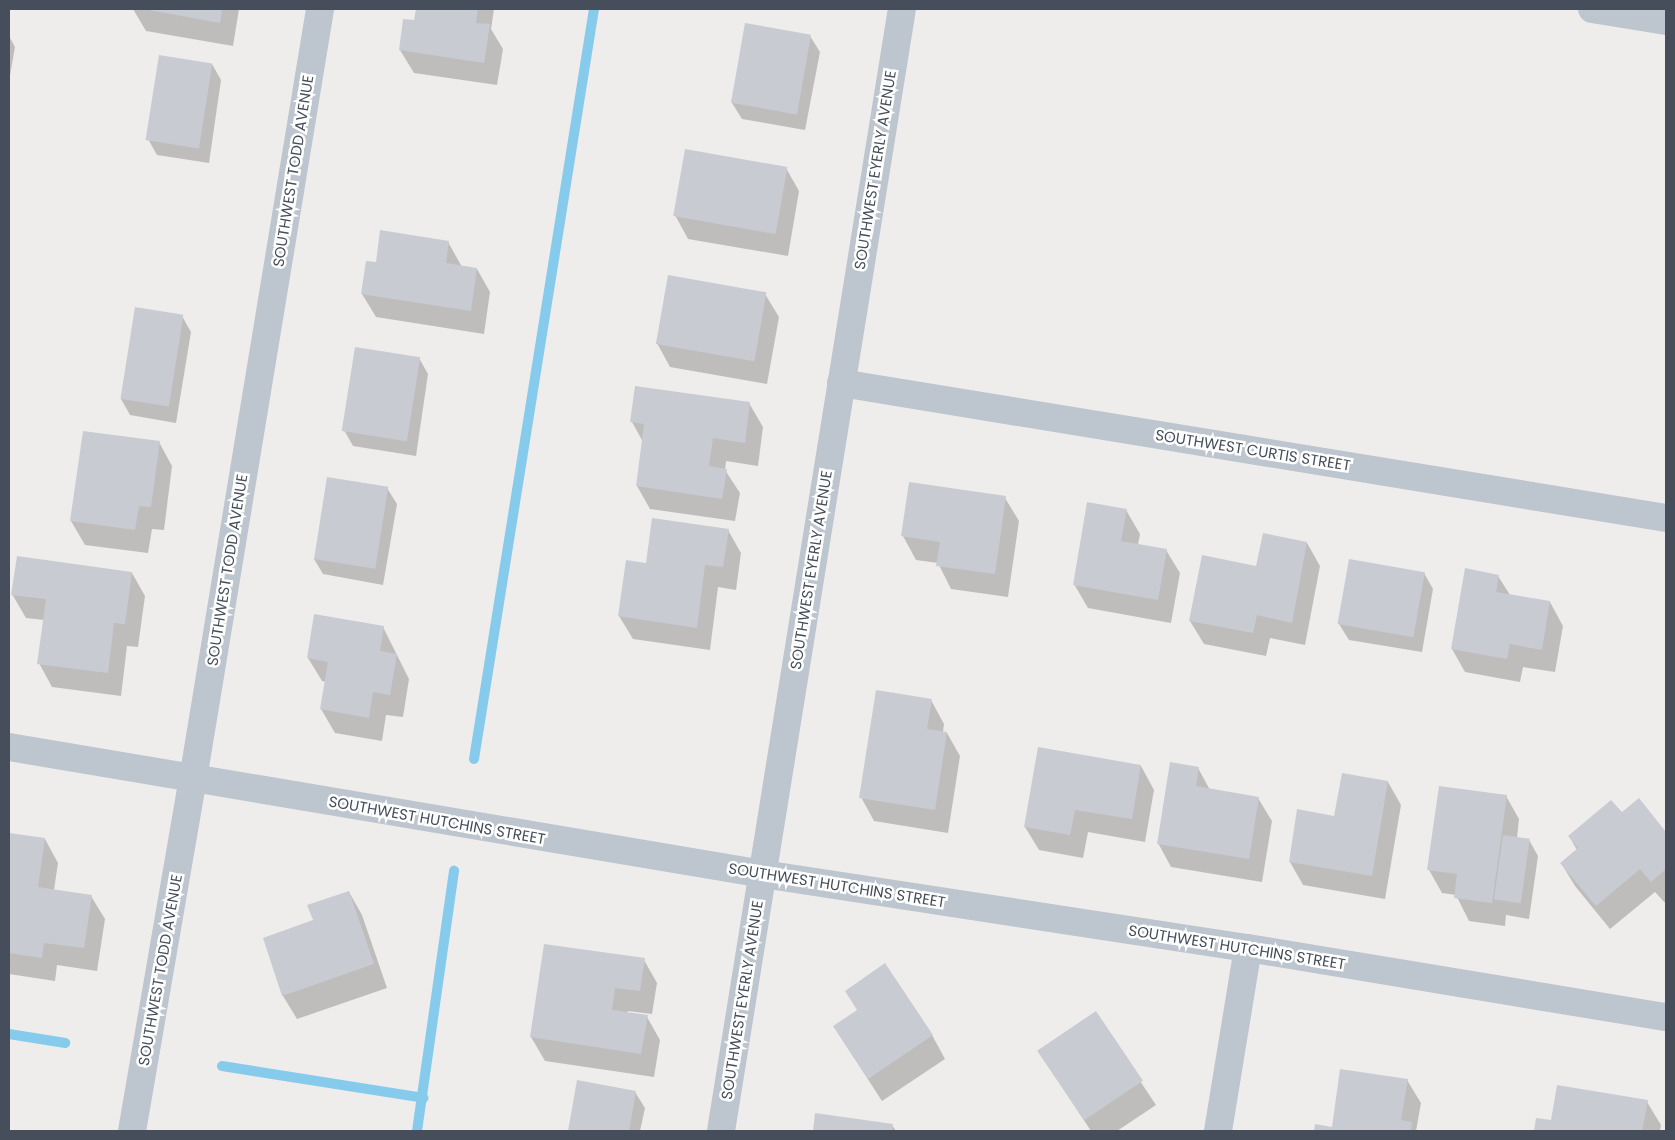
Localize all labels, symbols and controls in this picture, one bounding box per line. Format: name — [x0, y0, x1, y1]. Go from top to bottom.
street label: SOUTHWEST EYERLY AVENUE — [850, 69, 900, 271]
street label: SOUTHWEST TODD AVENUE — [269, 74, 317, 268]
street label: SOUTHWEST CURTIS STREET — [1154, 426, 1352, 474]
street label: SOUTHWEST EYERLY AVENUE — [786, 469, 836, 671]
street label: SOUTHWEST TODD AVENUE — [203, 473, 251, 667]
street label: SOUTHWEST HUTCHINS STREET — [327, 792, 547, 848]
street label: SOUTHWEST HUTCHINS STREET — [727, 859, 947, 911]
street label: SOUTHWEST TODD AVENUE — [134, 873, 186, 1067]
street label: SOUTHWEST EYERLY AVENUE — [717, 899, 767, 1101]
street label: SOUTHWEST HUTCHINS STREET — [1127, 921, 1347, 973]

